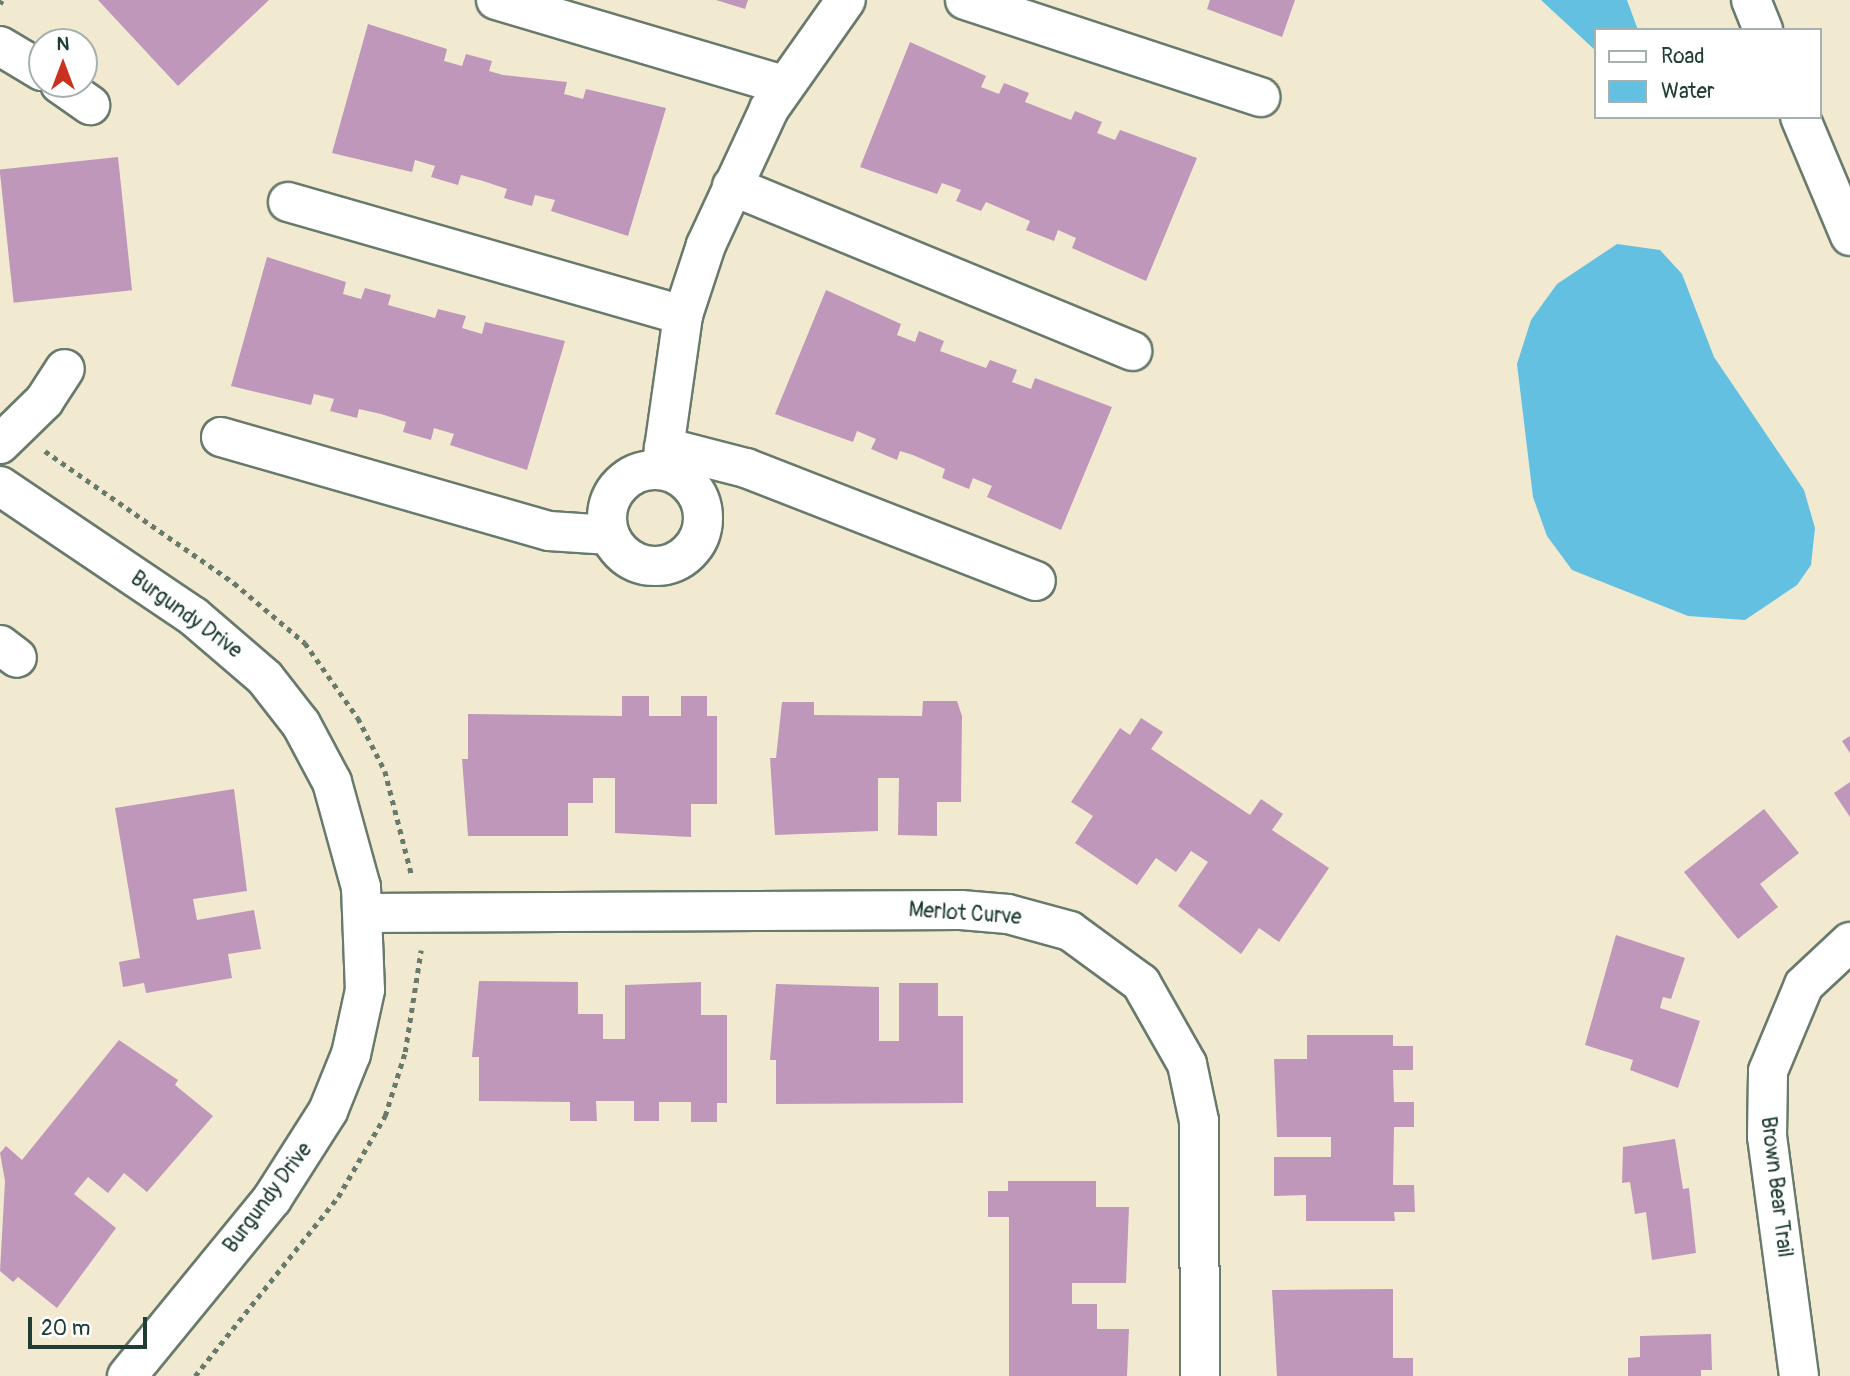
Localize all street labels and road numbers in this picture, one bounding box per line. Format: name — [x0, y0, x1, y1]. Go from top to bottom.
street label: Burgundy Drive — [125, 566, 247, 664]
street label: Merlot Curve — [908, 897, 1022, 931]
street label: Brown Bear Trail — [1755, 1115, 1797, 1259]
street label: Burgundy Drive — [218, 1138, 318, 1258]

